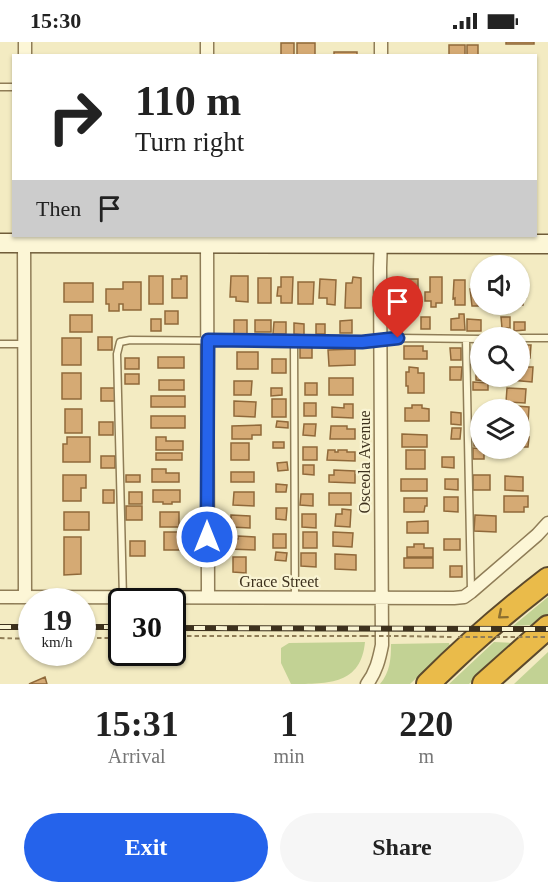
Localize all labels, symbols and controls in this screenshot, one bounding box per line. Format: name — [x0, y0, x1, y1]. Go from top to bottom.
text: 15:30 — [30, 8, 81, 33]
icon: right — [36, 78, 114, 156]
text: 110 m — [135, 78, 241, 124]
text: Turn right — [135, 127, 244, 157]
icon: arrive — [93, 192, 126, 225]
text: Then — [36, 196, 81, 221]
map controls — [470, 255, 530, 459]
button: sound — [470, 255, 530, 315]
pin — [372, 276, 423, 338]
icon: arrive — [381, 285, 414, 318]
button: search — [470, 327, 530, 387]
button: layers — [470, 399, 530, 459]
street label: Osceola Avenue — [356, 410, 373, 514]
position arrow — [175, 505, 239, 569]
street label: Grace Street — [239, 573, 319, 590]
speed limit sign: 30 — [108, 588, 186, 666]
text: 19 — [42, 603, 72, 636]
one-way arrow — [498, 608, 509, 619]
text: km/h — [42, 634, 72, 650]
text: 15:31 — [95, 704, 179, 744]
text: 1 — [280, 704, 298, 744]
text: 220 — [399, 704, 453, 744]
text: Arrival — [108, 745, 166, 767]
text: min — [273, 745, 305, 767]
text: m — [419, 745, 434, 767]
button: Exit — [24, 813, 268, 882]
button: Share — [280, 813, 524, 882]

